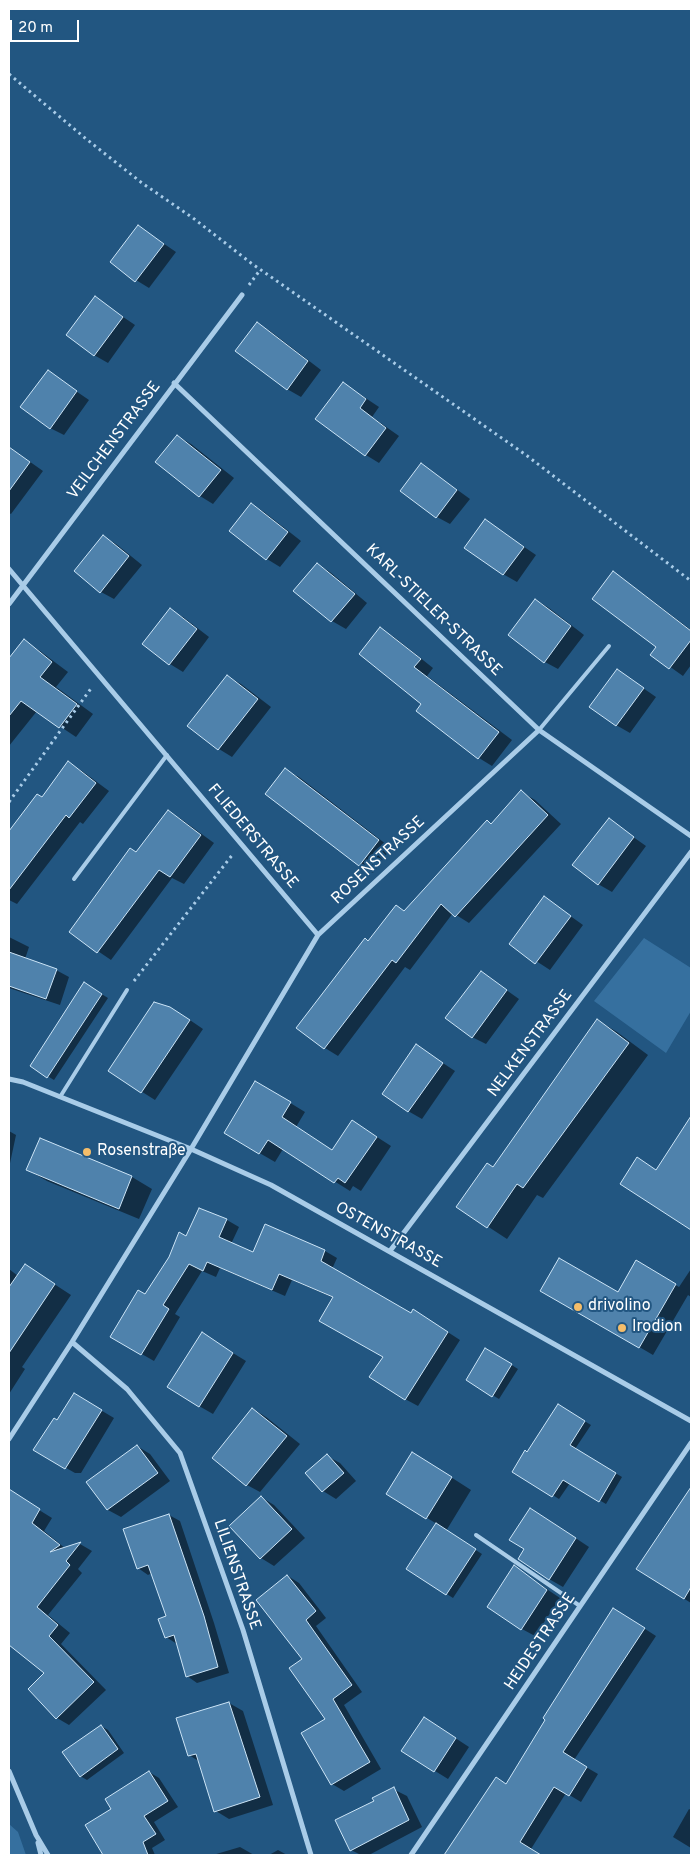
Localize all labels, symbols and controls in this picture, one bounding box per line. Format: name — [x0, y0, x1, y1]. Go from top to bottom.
scale bar — [12, 10, 81, 42]
text: 20 m — [18, 19, 53, 38]
street label: VEILCHENSTRASSE — [64, 378, 166, 504]
street label: KARL-STIELER-STRASSE — [361, 541, 505, 681]
street label: FLIEDERSTRASSE — [203, 781, 301, 893]
street label: ROSENSTRASSE — [328, 813, 430, 909]
street label: NELKENSTRASSE — [484, 987, 578, 1101]
place label: Rosenstraße — [97, 1142, 186, 1162]
marker: Rosenstraße — [81, 1146, 93, 1158]
street label: OSTENSTRASSE — [331, 1199, 445, 1273]
place label: drivolino — [588, 1297, 651, 1317]
marker: drivolino — [572, 1301, 584, 1313]
place label: Irodion — [632, 1318, 682, 1338]
marker: Irodion — [616, 1322, 628, 1334]
street label: LILIENSTRASSE — [208, 1517, 264, 1633]
street label: HEIDESTRASSE — [501, 1590, 581, 1694]

